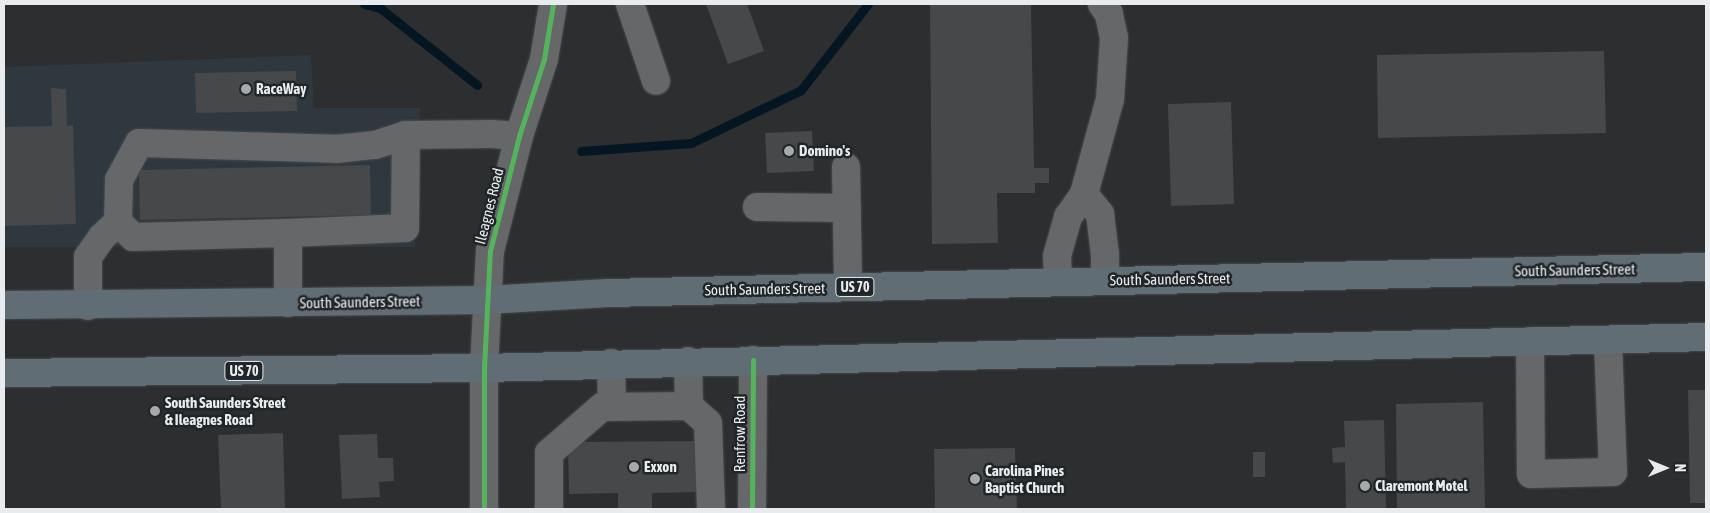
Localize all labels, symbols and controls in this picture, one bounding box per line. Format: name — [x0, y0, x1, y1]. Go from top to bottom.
place label: RaceWay — [256, 80, 306, 98]
marker: RaceWay — [240, 83, 252, 95]
place label: Domino's — [799, 142, 850, 160]
marker: Domino's — [783, 145, 795, 157]
street label: Ileagnes Road — [471, 166, 507, 246]
street label: South Saunders Street — [1515, 260, 1635, 280]
street label: South Saunders Street — [1110, 269, 1230, 289]
road number: US 70 — [835, 276, 875, 298]
street label: South Saunders Street — [705, 279, 825, 299]
street label: South Saunders Street — [300, 292, 420, 312]
road number: US 70 — [224, 360, 264, 382]
place label: South Saunders Street & Ileagnes Road — [165, 393, 286, 428]
street label: Renfrow Road — [731, 396, 749, 472]
marker: South Saunders Street & Ileagnes Road — [149, 405, 161, 417]
north arrow — [1640, 443, 1690, 493]
place label: Exxon — [644, 458, 677, 476]
marker: Exxon — [628, 461, 640, 473]
place label: Carolina Pines Baptist Church — [985, 461, 1064, 496]
text: N — [1672, 464, 1688, 472]
marker: Carolina Pines Baptist Church — [969, 473, 981, 485]
place label: Claremont Motel — [1375, 477, 1467, 495]
marker: Claremont Motel — [1359, 480, 1371, 492]

